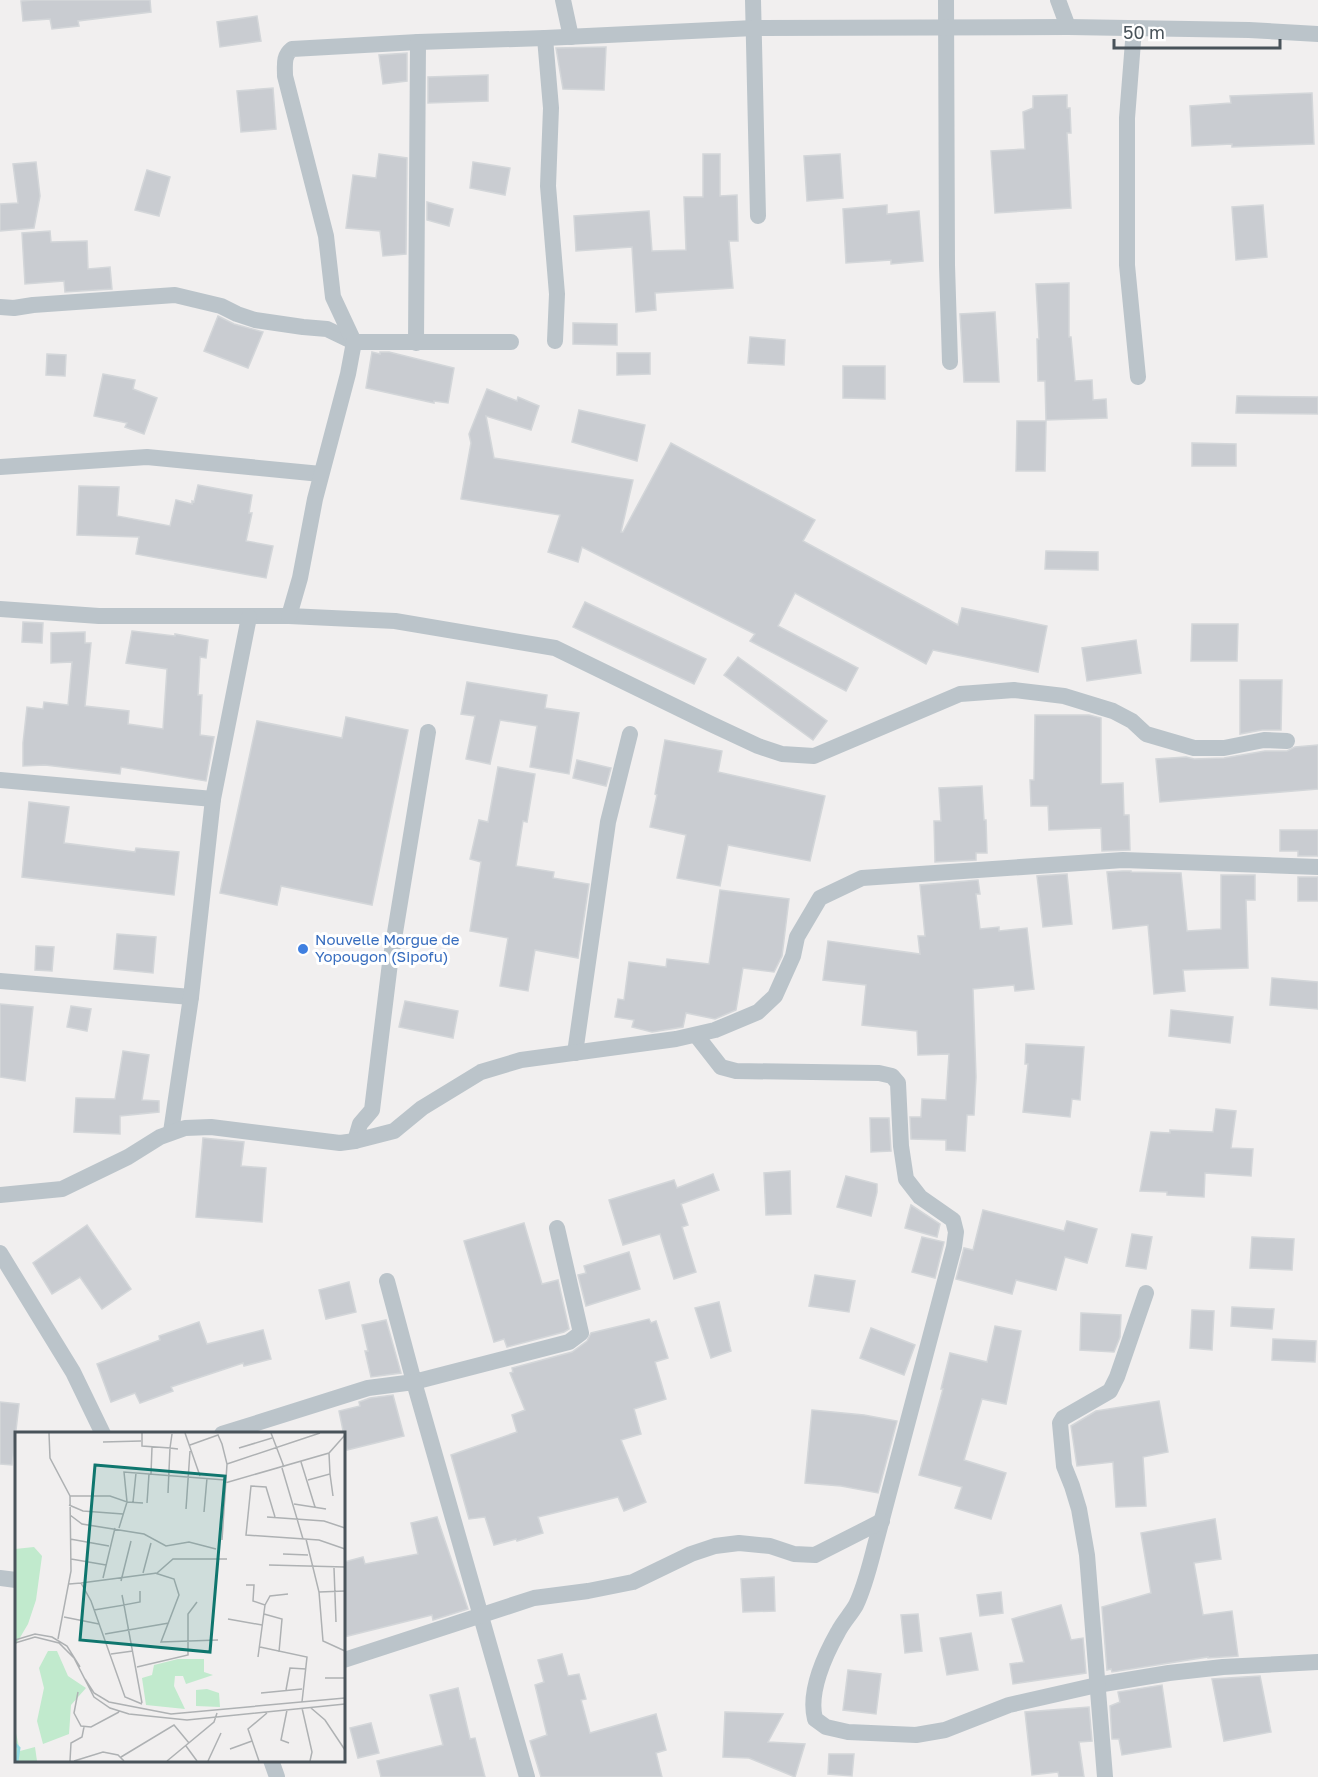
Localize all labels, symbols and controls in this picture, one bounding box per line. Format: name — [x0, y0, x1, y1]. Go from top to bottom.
scale bar — [1114, 12, 1280, 50]
text: 50 m — [1123, 21, 1165, 43]
place label: Nouvelle Morgue de Yopougon (Sipofu) — [315, 930, 460, 965]
marker: Nouvelle Morgue de Yopougon (Sipofu) — [296, 942, 310, 956]
inset map — [15, 1432, 345, 1762]

